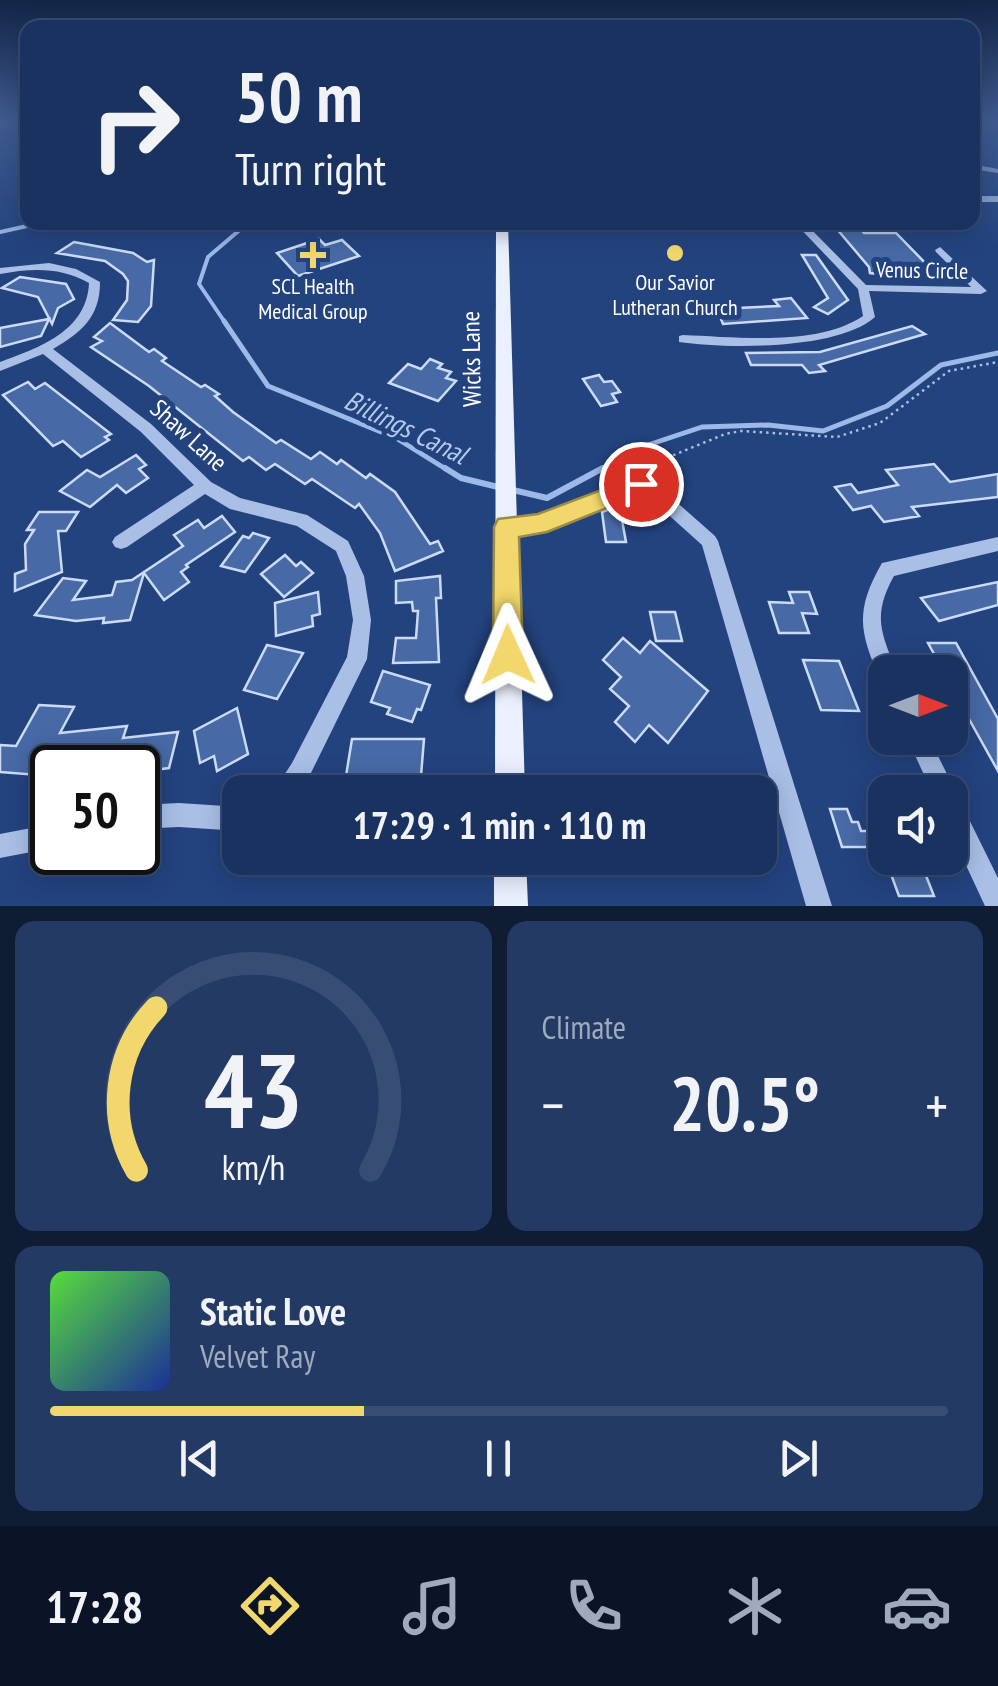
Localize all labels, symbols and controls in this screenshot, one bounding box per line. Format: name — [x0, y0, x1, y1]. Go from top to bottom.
text: 50 m — [235, 51, 363, 141]
icon: right — [70, 60, 200, 190]
text: Turn right — [235, 139, 386, 197]
marker: SCL Health Medical Group — [300, 242, 326, 268]
marker: Our Savior Lutheran Church — [664, 242, 686, 264]
street label: Venus Circle — [875, 255, 968, 285]
place label: Our Savior Lutheran Church — [612, 268, 738, 321]
place label: SCL Health Medical Group — [258, 272, 368, 325]
street label: Wicks Lane — [454, 311, 488, 407]
water label: Billings Canal — [339, 381, 476, 473]
street label: Shaw Lane — [144, 392, 234, 478]
pin — [599, 442, 684, 527]
icon: arrive — [614, 457, 669, 512]
position arrow — [456, 603, 560, 707]
north arrow — [868, 655, 968, 755]
map controls — [868, 655, 968, 875]
speed limit sign: 50 — [30, 745, 160, 875]
button: sound — [868, 775, 968, 875]
text: 17:29 · 1 min · 110 m — [353, 800, 646, 849]
text: Climate — [542, 1006, 626, 1048]
text: 43 — [204, 1022, 303, 1157]
text: 20.5° — [669, 1055, 820, 1152]
text: − — [542, 1069, 564, 1140]
text: + — [925, 1069, 948, 1140]
text: km/h — [222, 1144, 285, 1190]
text: Static Love — [200, 1286, 346, 1335]
text: Velvet Ray — [200, 1335, 315, 1377]
icon: previous — [172, 1431, 227, 1486]
icon: pause — [471, 1431, 526, 1486]
icon: next — [771, 1431, 826, 1486]
icon: directions — [235, 1571, 305, 1641]
icon: music — [397, 1571, 467, 1641]
icon: phone — [559, 1571, 629, 1641]
icon: climate — [720, 1571, 790, 1641]
icon: car — [882, 1571, 952, 1641]
text: 17:28 — [46, 1577, 143, 1635]

